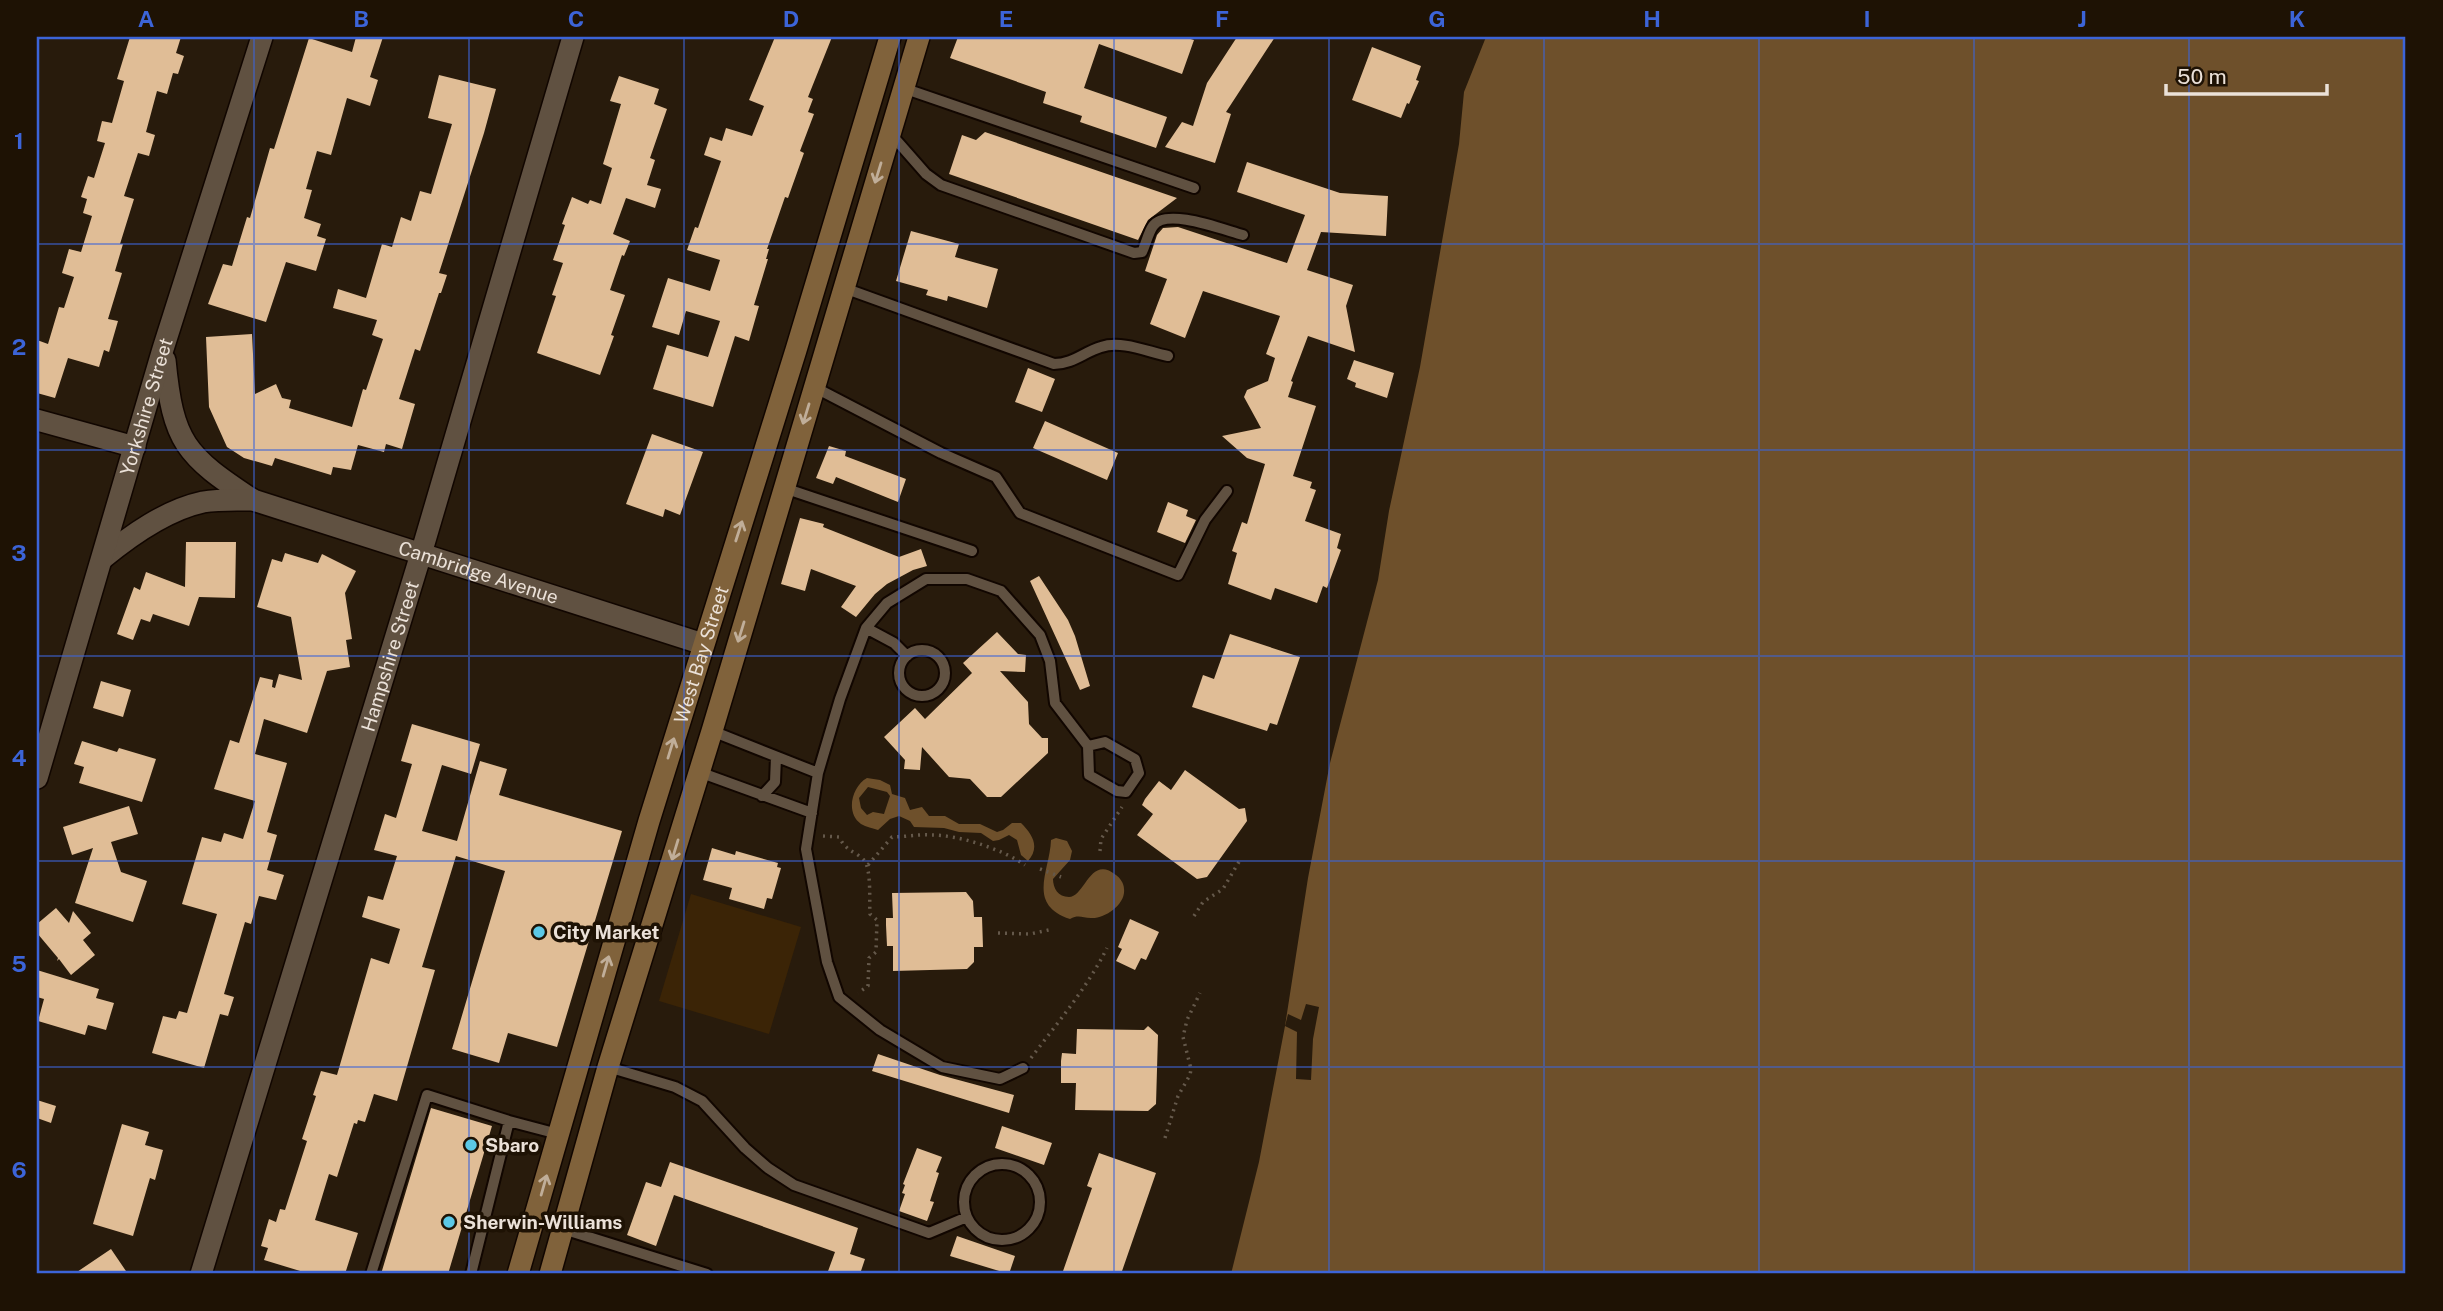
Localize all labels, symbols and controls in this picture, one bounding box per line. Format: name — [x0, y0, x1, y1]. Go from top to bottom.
text: A — [138, 5, 155, 32]
text: B — [353, 5, 369, 32]
text: C — [568, 5, 584, 32]
text: D — [783, 5, 799, 32]
text: E — [999, 5, 1013, 32]
text: F — [1215, 5, 1229, 32]
text: G — [1428, 5, 1446, 32]
text: H — [1643, 5, 1661, 32]
text: I — [1863, 5, 1871, 32]
text: J — [2077, 5, 2087, 32]
text: K — [2289, 5, 2305, 32]
scale bar — [2166, 52, 2328, 96]
text: 50 m — [2177, 64, 2227, 89]
text: 1 — [14, 127, 24, 154]
one-way arrow — [871, 161, 884, 183]
text: 2 — [12, 333, 26, 360]
street label: Yorkshire Street — [115, 335, 177, 478]
one-way arrow — [799, 403, 812, 425]
one-way arrow — [733, 520, 746, 542]
street label: Cambridge Avenue — [396, 536, 561, 608]
text: 3 — [11, 539, 27, 566]
street label: Hampshire Street — [356, 578, 423, 734]
street label: West Bay Street — [669, 583, 733, 726]
one-way arrow — [734, 621, 747, 643]
one-way arrow — [666, 738, 678, 760]
text: 4 — [11, 744, 27, 771]
one-way arrow — [668, 838, 680, 860]
place label: City Market — [553, 921, 660, 943]
marker: City Market — [531, 924, 547, 940]
text: 5 — [11, 950, 27, 977]
one-way arrow — [601, 956, 614, 978]
place label: Sbaro — [485, 1134, 539, 1156]
marker: Sbaro — [463, 1137, 479, 1153]
text: 6 — [11, 1156, 27, 1183]
one-way arrow — [538, 1174, 551, 1196]
place label: Sherwin-Williams — [463, 1211, 622, 1233]
marker: Sherwin-Williams — [441, 1214, 457, 1230]

